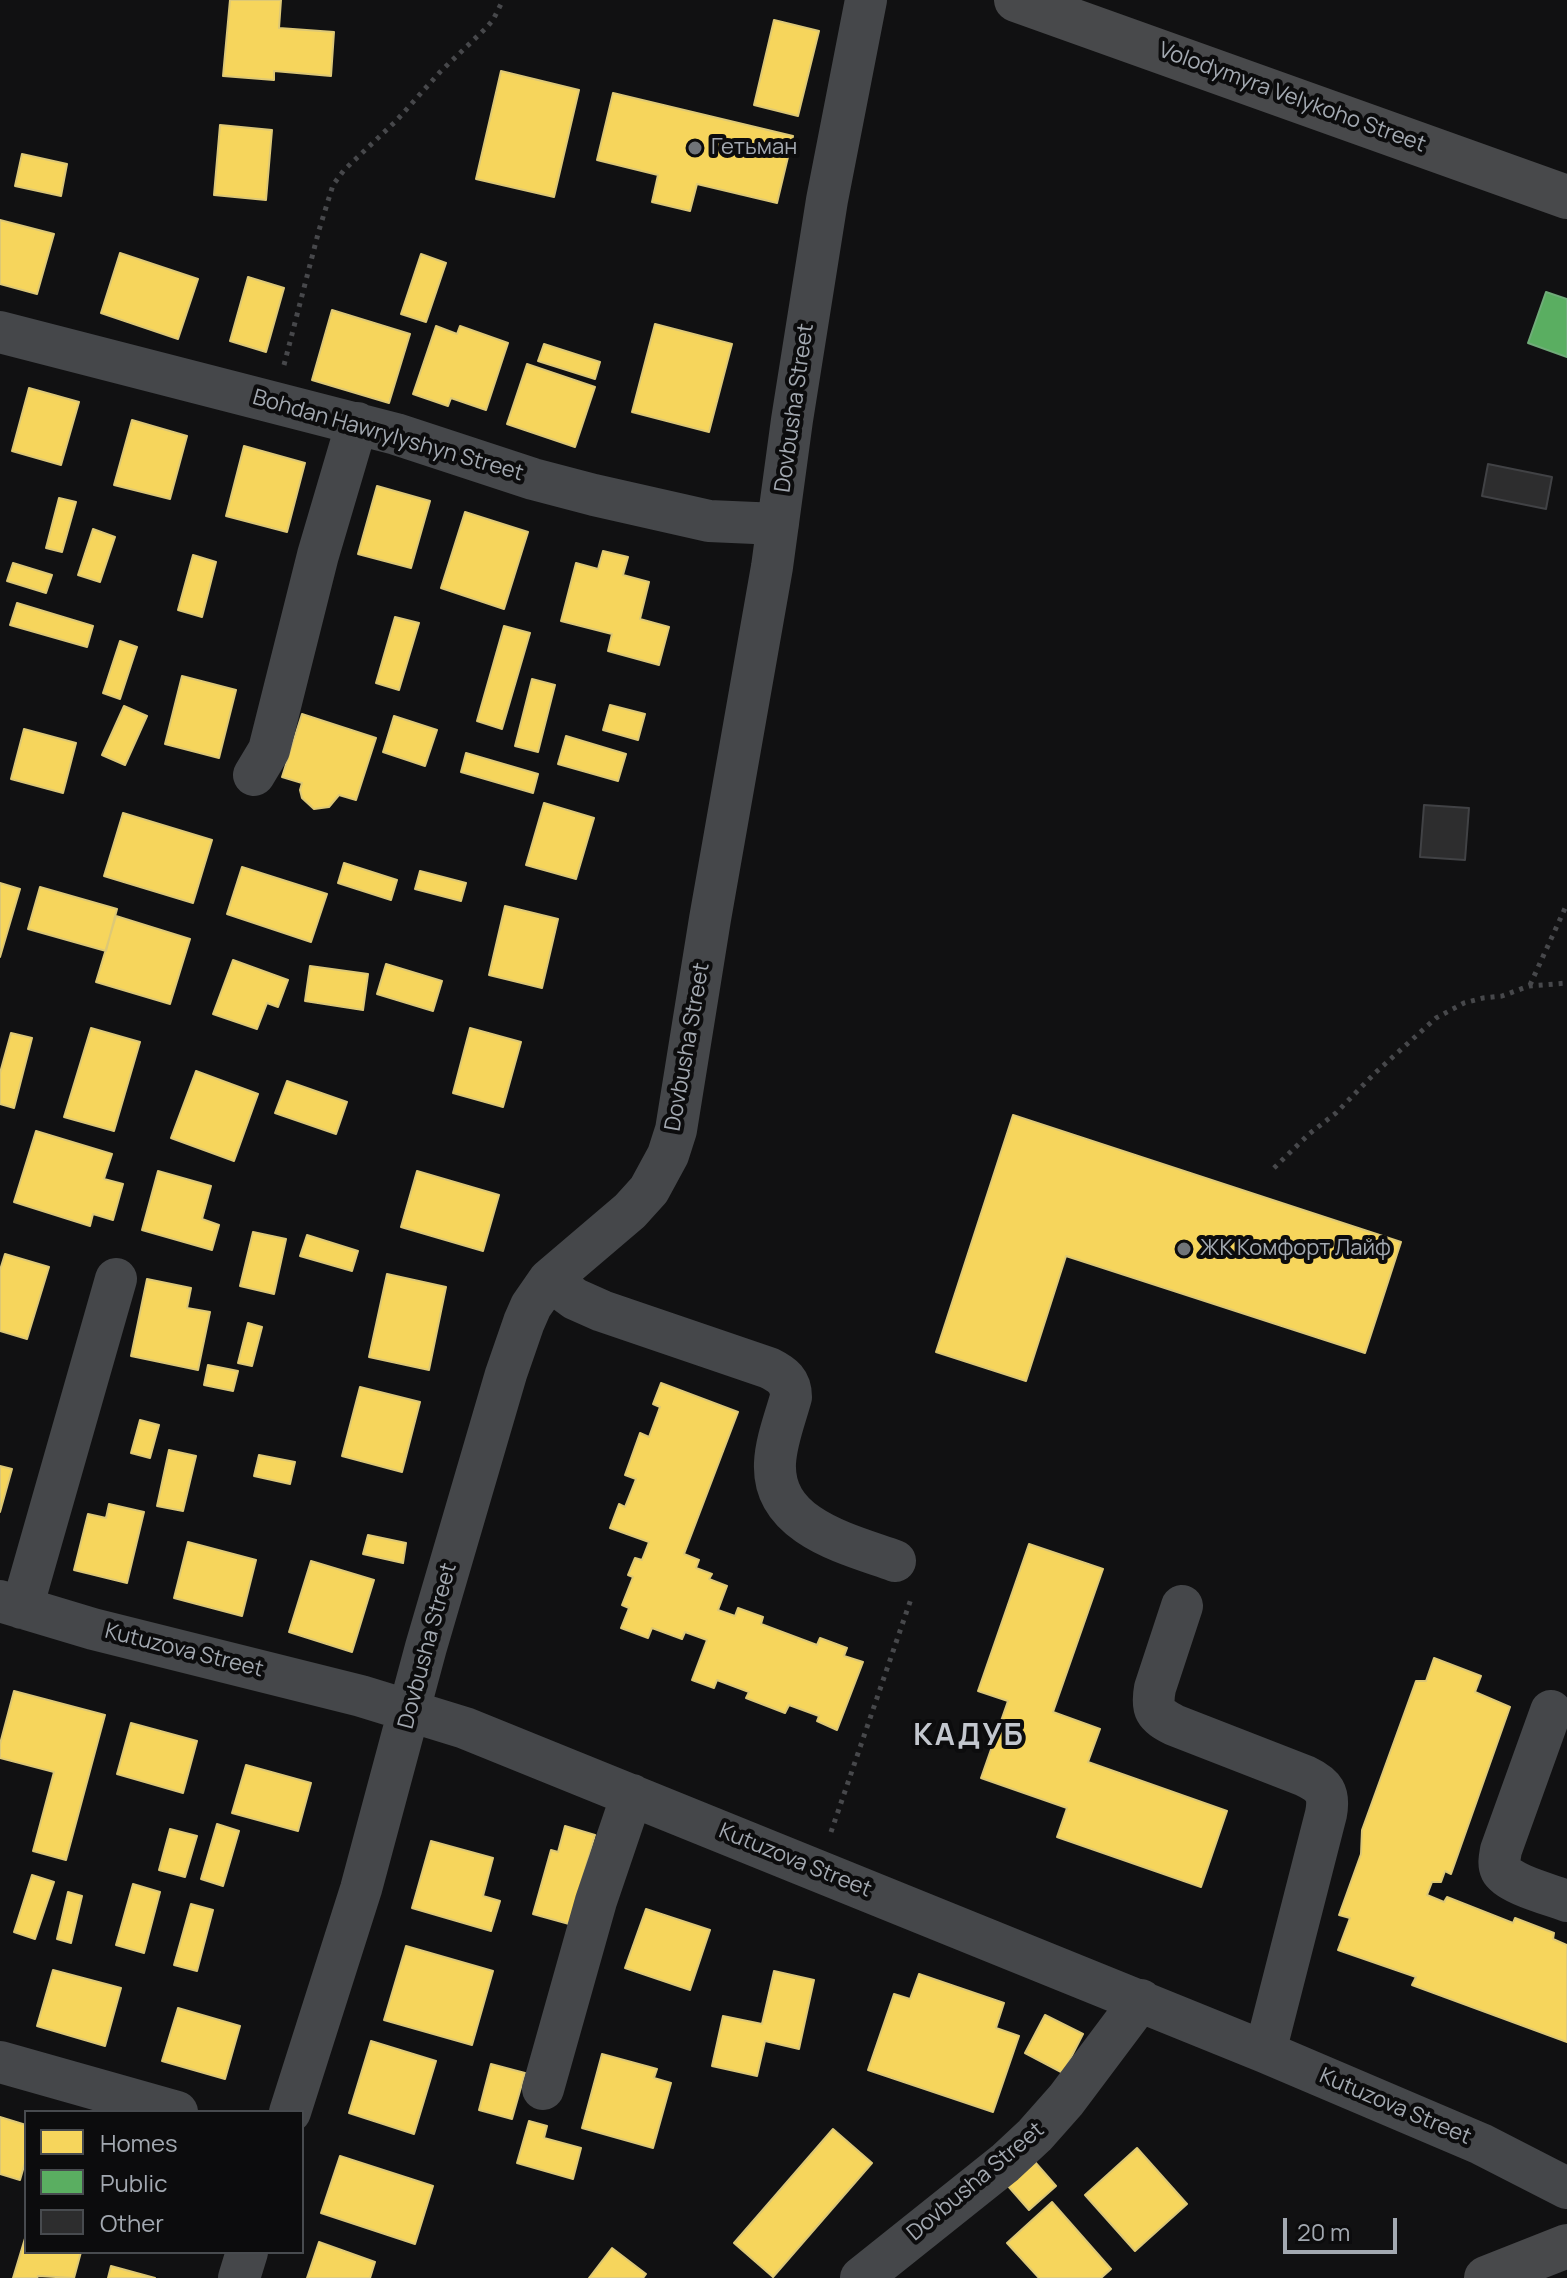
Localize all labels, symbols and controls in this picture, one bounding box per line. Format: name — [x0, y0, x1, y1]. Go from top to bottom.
street label: Volodymyra Velykoho Street — [1155, 37, 1429, 159]
place label: Гетьман — [711, 135, 797, 161]
marker: Гетьман — [686, 139, 704, 157]
street label: Dovbusha Street — [770, 322, 820, 494]
street label: Bohdan Hawrylyshyn Street — [250, 385, 526, 487]
street label: Dovbusha Street — [660, 961, 716, 1133]
place label: ЖК Комфорт Лайф — [1200, 1236, 1391, 1262]
marker: ЖК Комфорт Лайф — [1175, 1240, 1193, 1258]
street label: Dovbusha Street — [393, 1560, 463, 1732]
street label: Kutuzova Street — [102, 1619, 266, 1683]
district label: КАДУБ — [913, 1719, 1025, 1755]
street label: Kutuzova Street — [715, 1818, 875, 1904]
street label: Kutuzova Street — [1315, 2063, 1475, 2151]
legend — [24, 2110, 304, 2254]
street label: Dovbusha Street — [902, 2117, 1050, 2247]
text: Homes — [100, 2126, 178, 2159]
text: Public — [100, 2166, 167, 2199]
scale bar — [1287, 2202, 1401, 2252]
text: Other — [100, 2206, 164, 2239]
text: 20 m — [1297, 2215, 1350, 2248]

